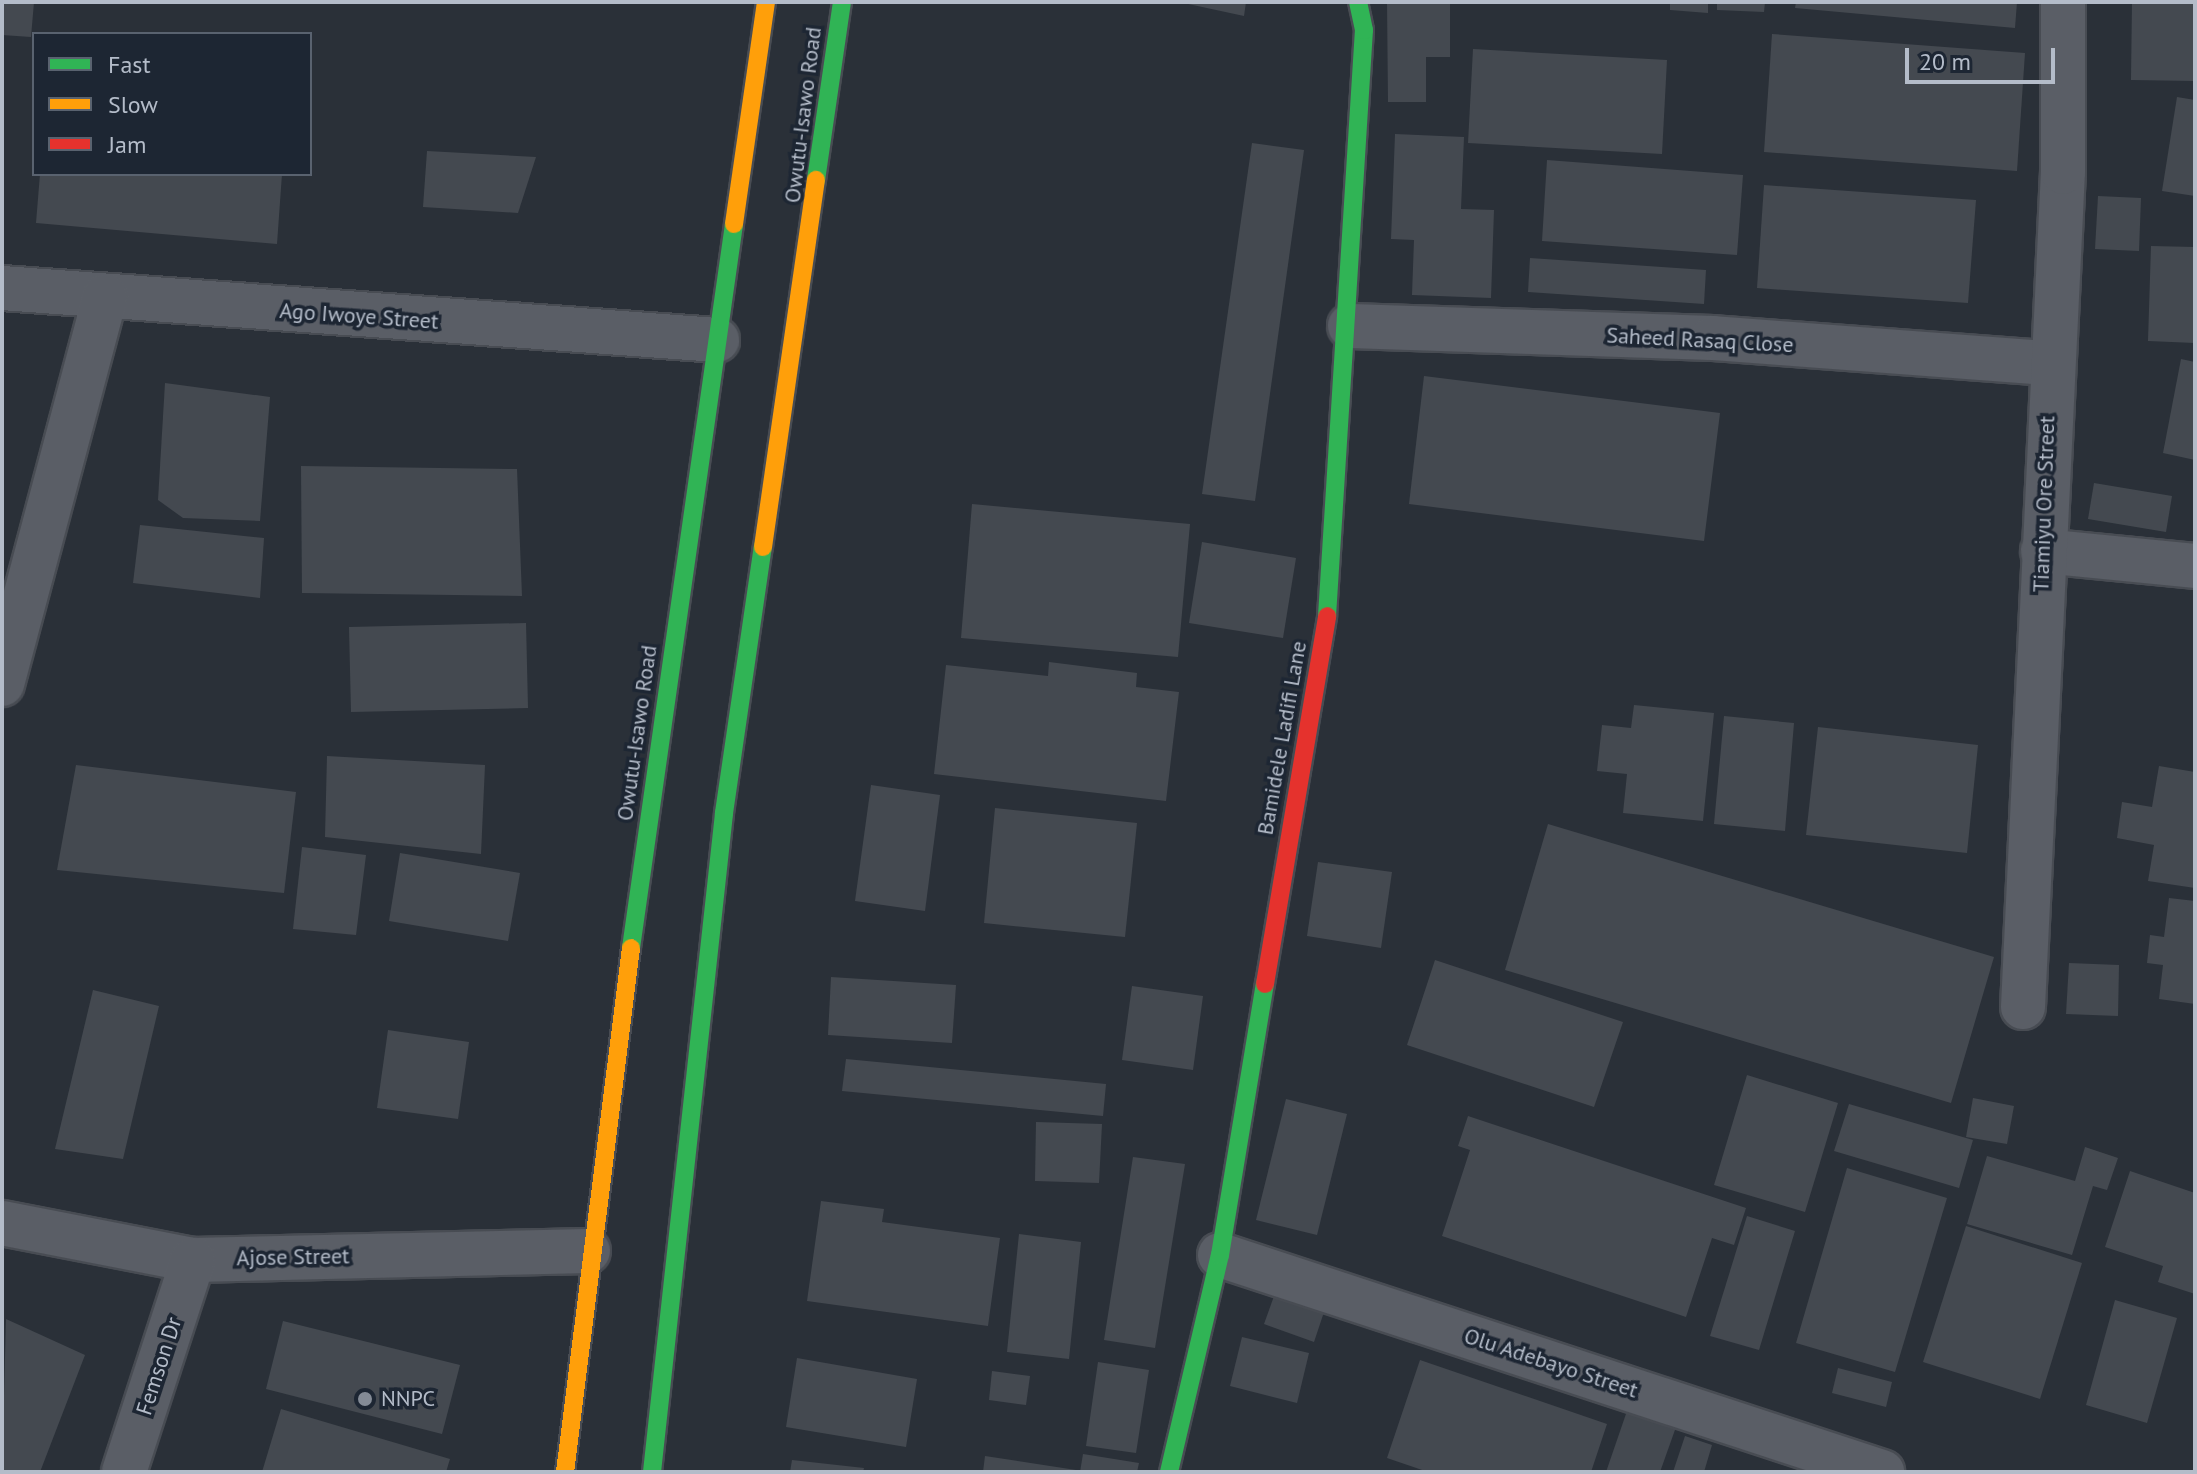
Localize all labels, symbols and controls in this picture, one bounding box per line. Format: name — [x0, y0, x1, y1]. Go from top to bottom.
street label: Owutu-Isawo Road — [779, 26, 827, 204]
legend — [32, 32, 312, 176]
scale bar — [1909, 32, 2059, 82]
text: 20 m — [1919, 46, 1971, 77]
text: Fast — [108, 49, 151, 80]
text: Slow — [108, 89, 158, 120]
text: Jam — [108, 129, 146, 160]
street label: Ago Iwoye Street — [279, 297, 439, 335]
street label: Saheed Rasaq Close — [1606, 322, 1794, 358]
street label: Tiamiyu Ore Street — [2028, 415, 2060, 593]
street label: Bamidele Ladifi Lane — [1252, 639, 1312, 837]
street label: Owutu-Isawo Road — [612, 643, 662, 823]
street label: Ajose Street — [236, 1243, 350, 1271]
street label: Femson Dr — [131, 1314, 187, 1418]
street label: Olu Adebayo Street — [1460, 1322, 1642, 1404]
place label: NNPC — [381, 1386, 435, 1412]
marker: NNPC — [356, 1390, 374, 1408]

